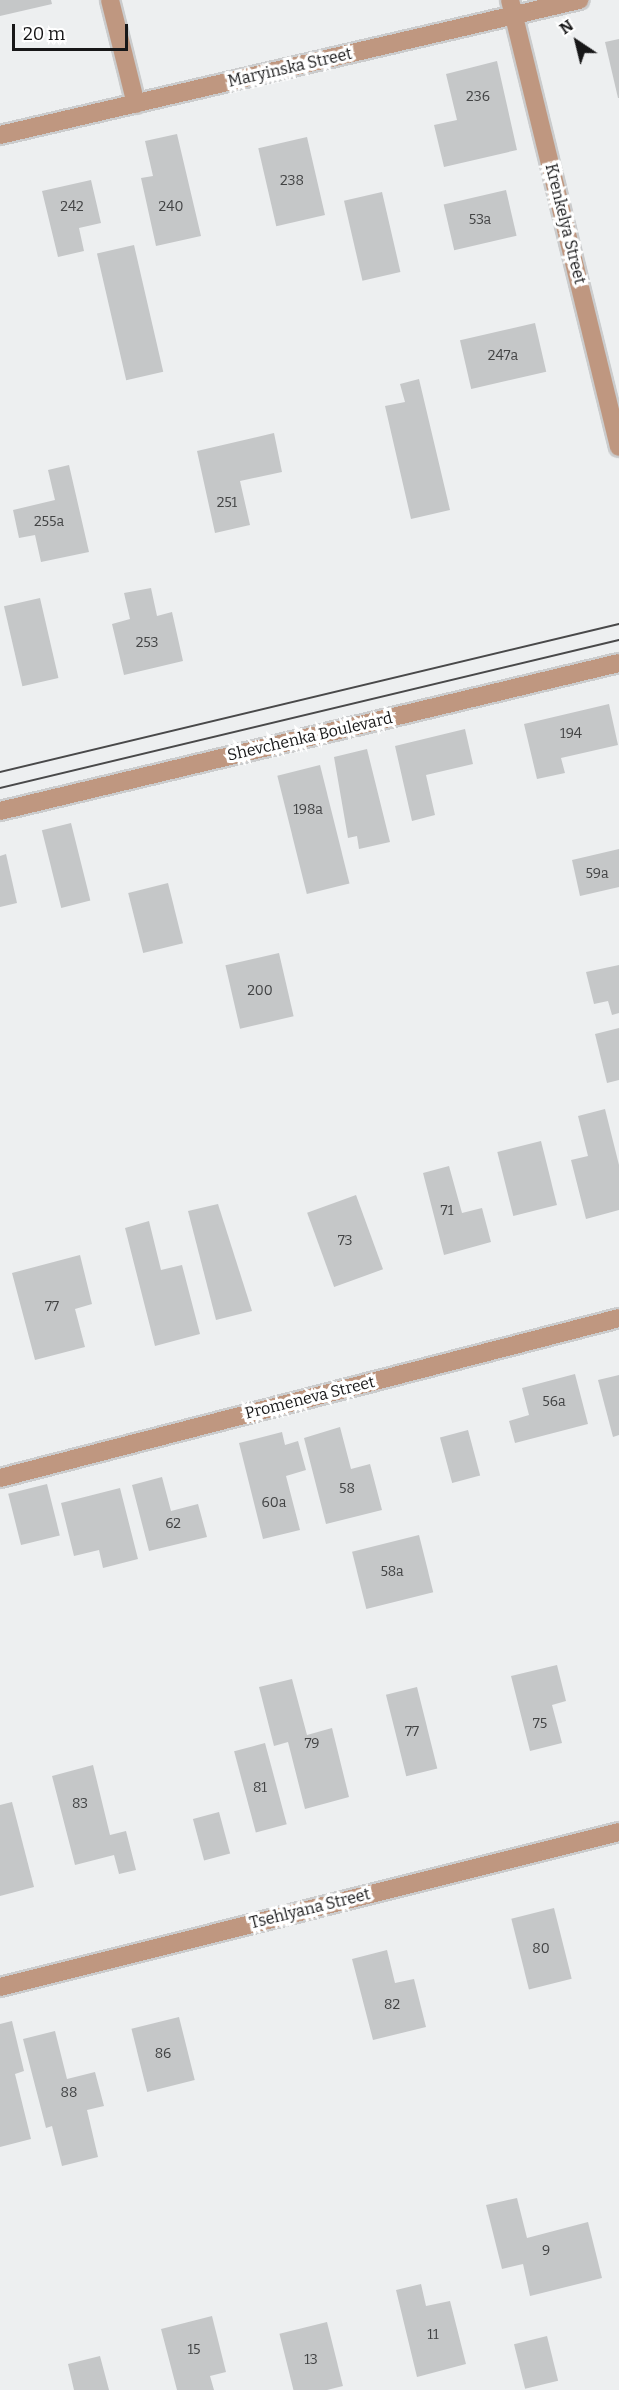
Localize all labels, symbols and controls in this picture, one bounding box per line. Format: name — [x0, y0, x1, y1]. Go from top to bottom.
scale bar — [15, 12, 130, 50]
north arrow — [547, 12, 607, 72]
text: N — [556, 16, 577, 38]
text: 20 m — [23, 23, 65, 45]
street label: Maryinska Street — [226, 44, 354, 92]
house number: 236 — [466, 89, 490, 105]
street label: Krenkelya Street — [541, 162, 589, 286]
house number: 238 — [280, 173, 304, 189]
house number: 242 — [60, 199, 84, 215]
house number: 240 — [159, 199, 183, 215]
house number: 53а — [469, 212, 491, 228]
house number: 247а — [488, 348, 518, 364]
house number: 251 — [217, 495, 237, 511]
house number: 255а — [34, 514, 64, 530]
house number: 253 — [136, 635, 158, 651]
street label: Shevchenka Boulevard — [226, 709, 394, 765]
house number: 194 — [560, 726, 582, 742]
house number: 198а — [293, 802, 323, 818]
house number: 59а — [585, 866, 609, 882]
house number: 200 — [247, 983, 273, 999]
house number: 71 — [441, 1203, 453, 1219]
house number: 73 — [338, 1233, 352, 1249]
house number: 77 — [45, 1299, 59, 1315]
street label: Promeneva Street — [243, 1373, 377, 1423]
house number: 56а — [542, 1394, 566, 1410]
house number: 58 — [339, 1481, 355, 1497]
house number: 60а — [262, 1495, 286, 1511]
house number: 62 — [165, 1516, 181, 1532]
house number: 58а — [380, 1564, 404, 1580]
house number: 75 — [533, 1716, 547, 1732]
house number: 77 — [405, 1724, 419, 1740]
house number: 79 — [305, 1736, 319, 1752]
house number: 81 — [253, 1780, 267, 1796]
house number: 83 — [72, 1796, 88, 1812]
street label: Tsehlyana Street — [248, 1885, 372, 1933]
house number: 80 — [532, 1941, 550, 1957]
house number: 82 — [384, 1997, 400, 2013]
house number: 86 — [155, 2046, 171, 2062]
house number: 88 — [61, 2085, 77, 2101]
house number: 9 — [542, 2243, 550, 2259]
house number: 11 — [427, 2327, 439, 2343]
house number: 15 — [187, 2342, 201, 2358]
house number: 13 — [304, 2352, 318, 2368]

